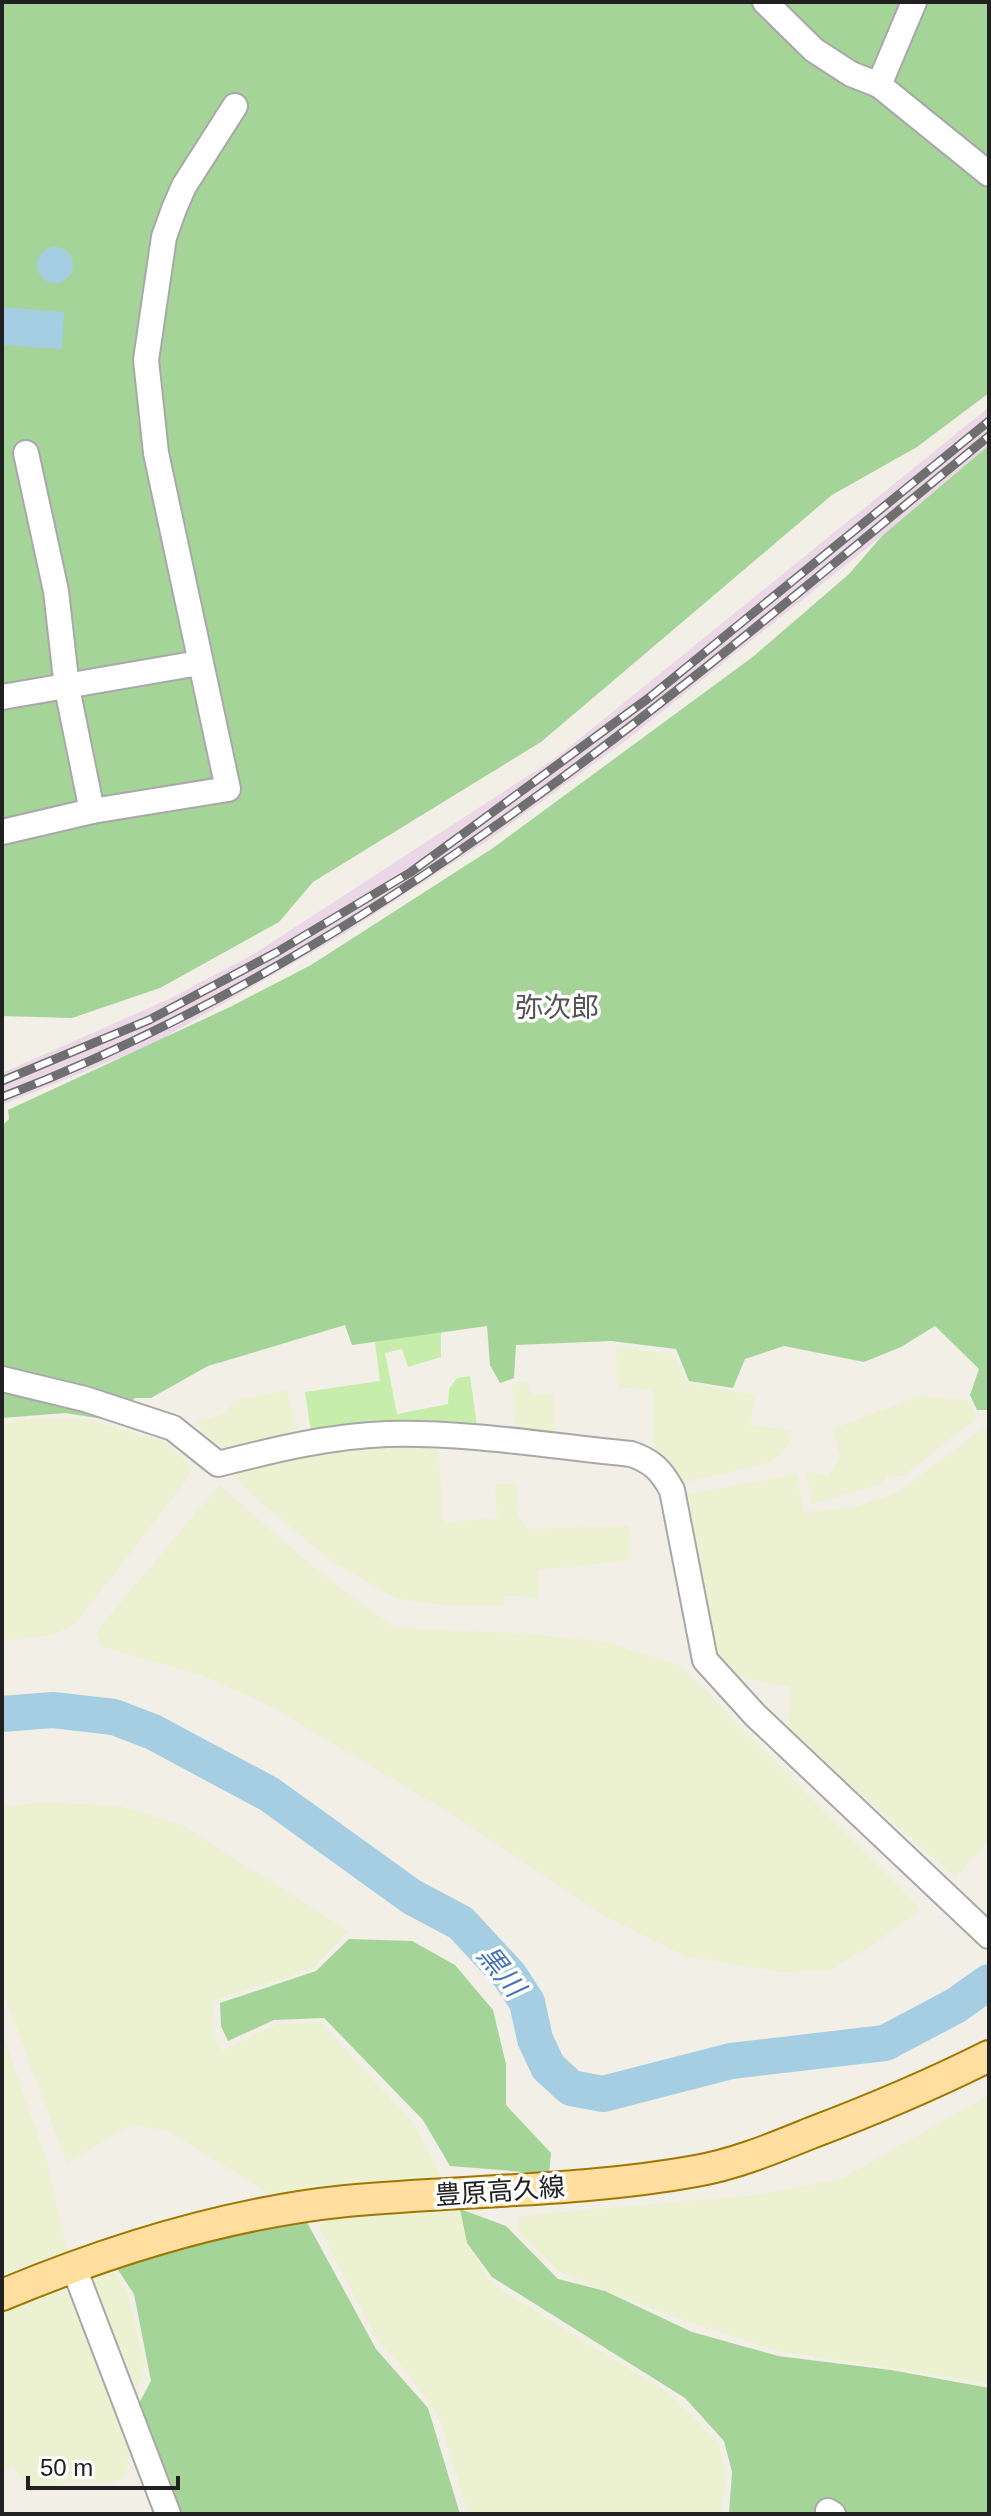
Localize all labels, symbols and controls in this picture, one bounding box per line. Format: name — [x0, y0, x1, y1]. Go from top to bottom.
district label: 弥次郎 — [515, 992, 599, 1023]
water label: 黒川 — [471, 1939, 533, 2005]
street label: 豊原高久線 — [434, 2172, 566, 2210]
scale bar — [28, 2440, 178, 2490]
text: 50 m — [40, 2454, 93, 2481]

